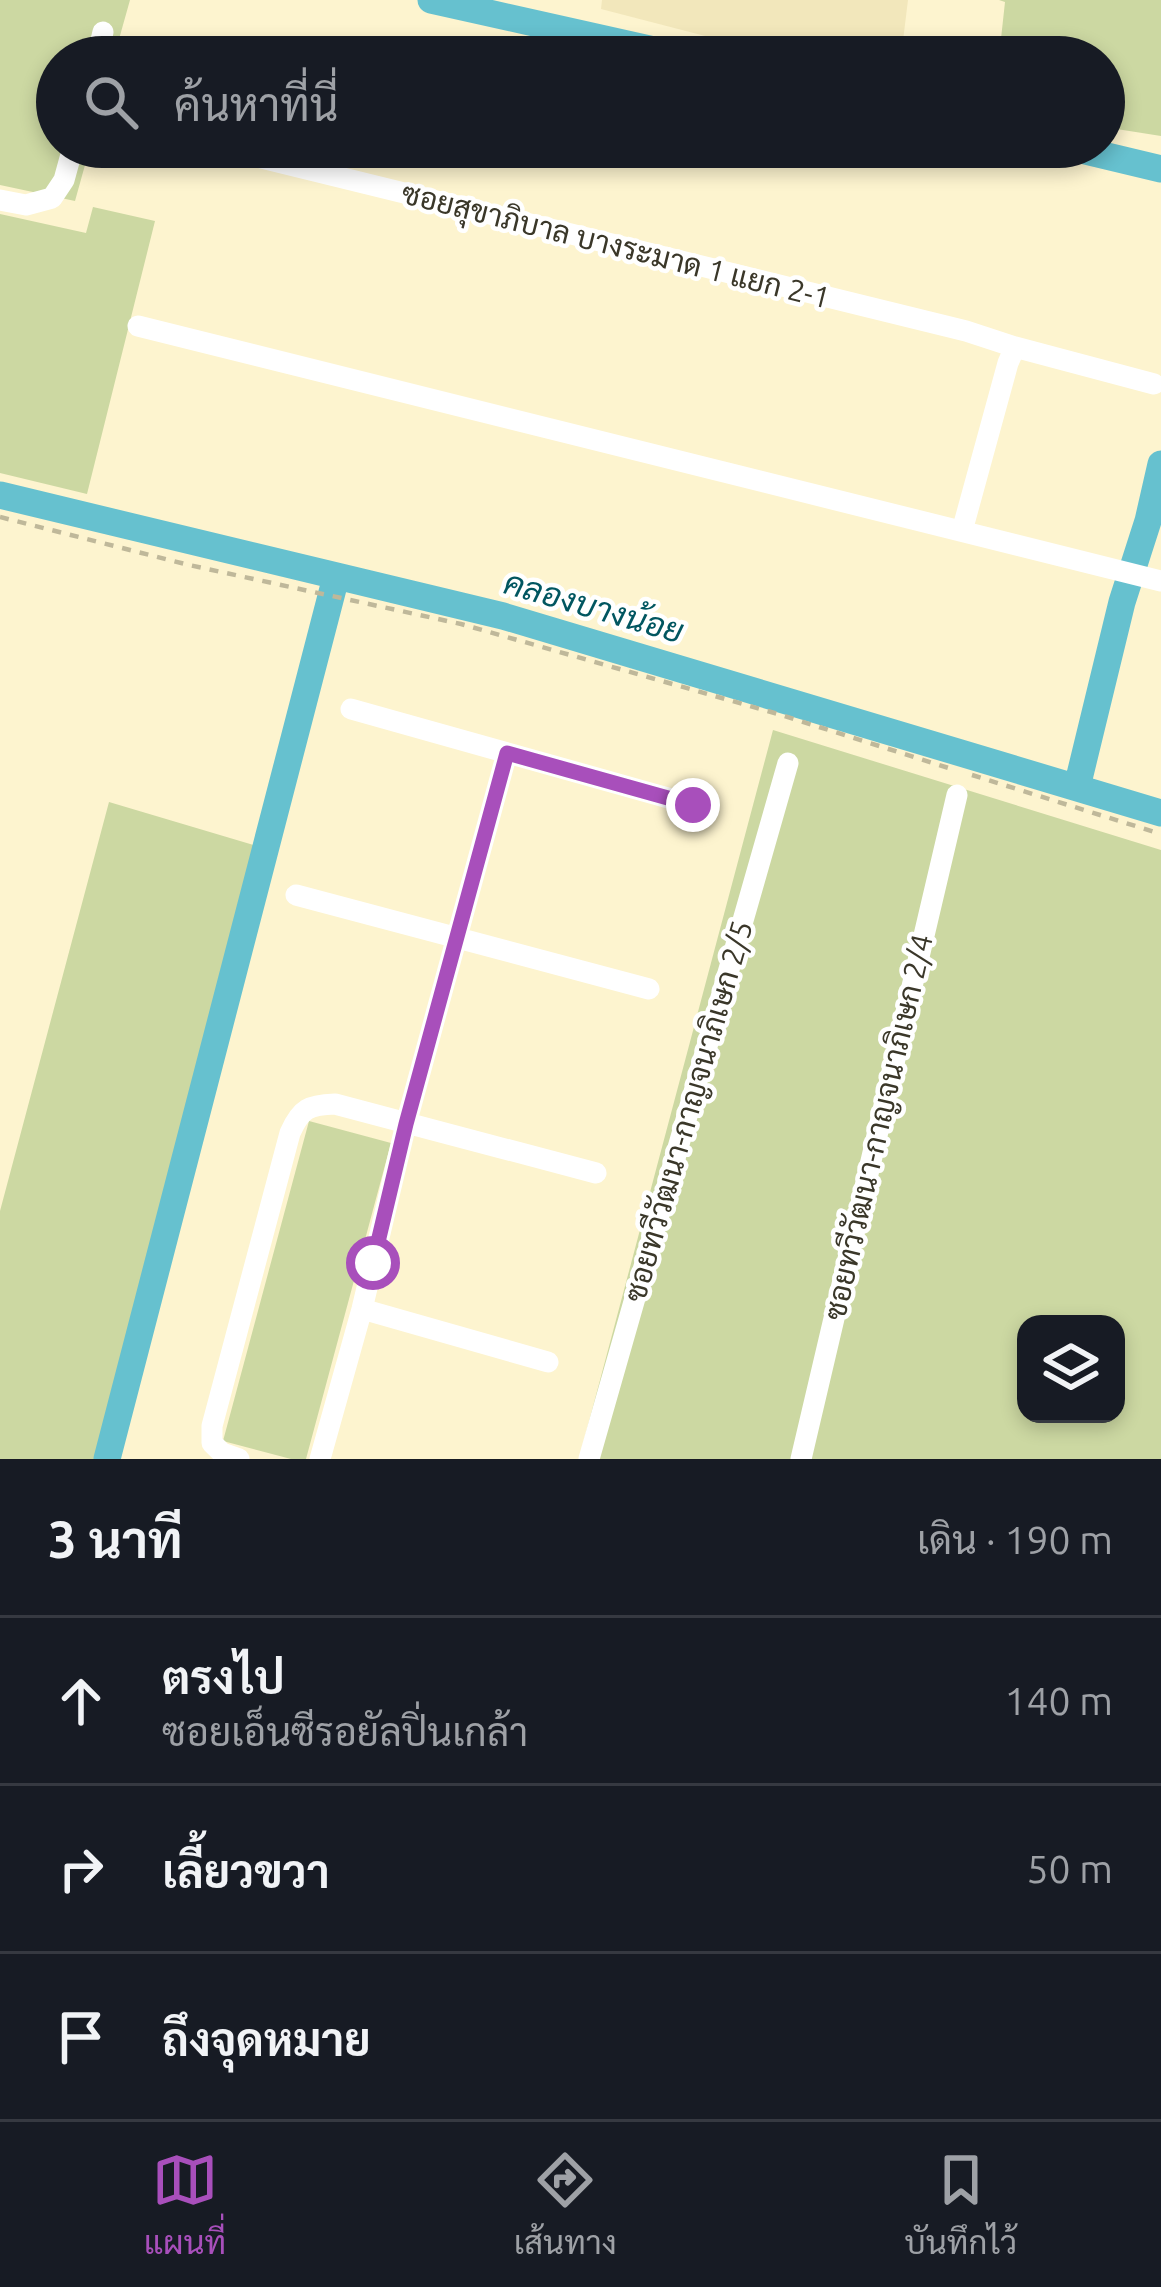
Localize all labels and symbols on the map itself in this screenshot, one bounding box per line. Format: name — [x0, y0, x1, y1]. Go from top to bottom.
street label: ซอยสุขาภิบาล บางระมาด 1 แยก 2-1 — [397, 175, 834, 320]
water label: คลองบางน้อย — [500, 562, 688, 649]
route end — [666, 778, 720, 832]
street label: ซอยทวีวัฒนา-กาญจนาภิเษก 2/5 — [616, 916, 761, 1306]
street label: ซอยทวีวัฒนา-กาญจนาภิเษก 2/4 — [816, 930, 941, 1324]
route start — [346, 1236, 400, 1290]

